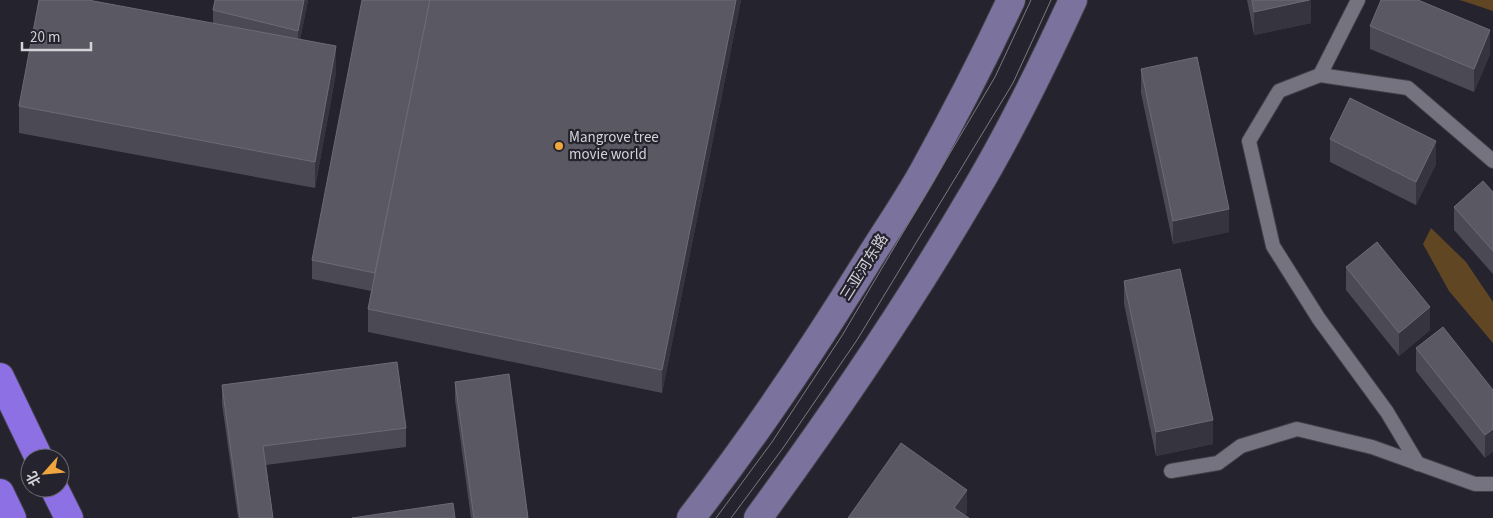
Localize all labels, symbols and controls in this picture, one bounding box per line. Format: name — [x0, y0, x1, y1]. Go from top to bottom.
scale bar — [22, 20, 91, 52]
text: 20 m — [30, 27, 60, 48]
place label: Mangrove tree movie world — [569, 127, 659, 165]
marker: Mangrove tree movie world — [553, 140, 565, 152]
street label: 三亚河东路 — [836, 230, 893, 305]
north arrow — [20, 448, 70, 498]
text: 北 — [22, 468, 46, 489]

